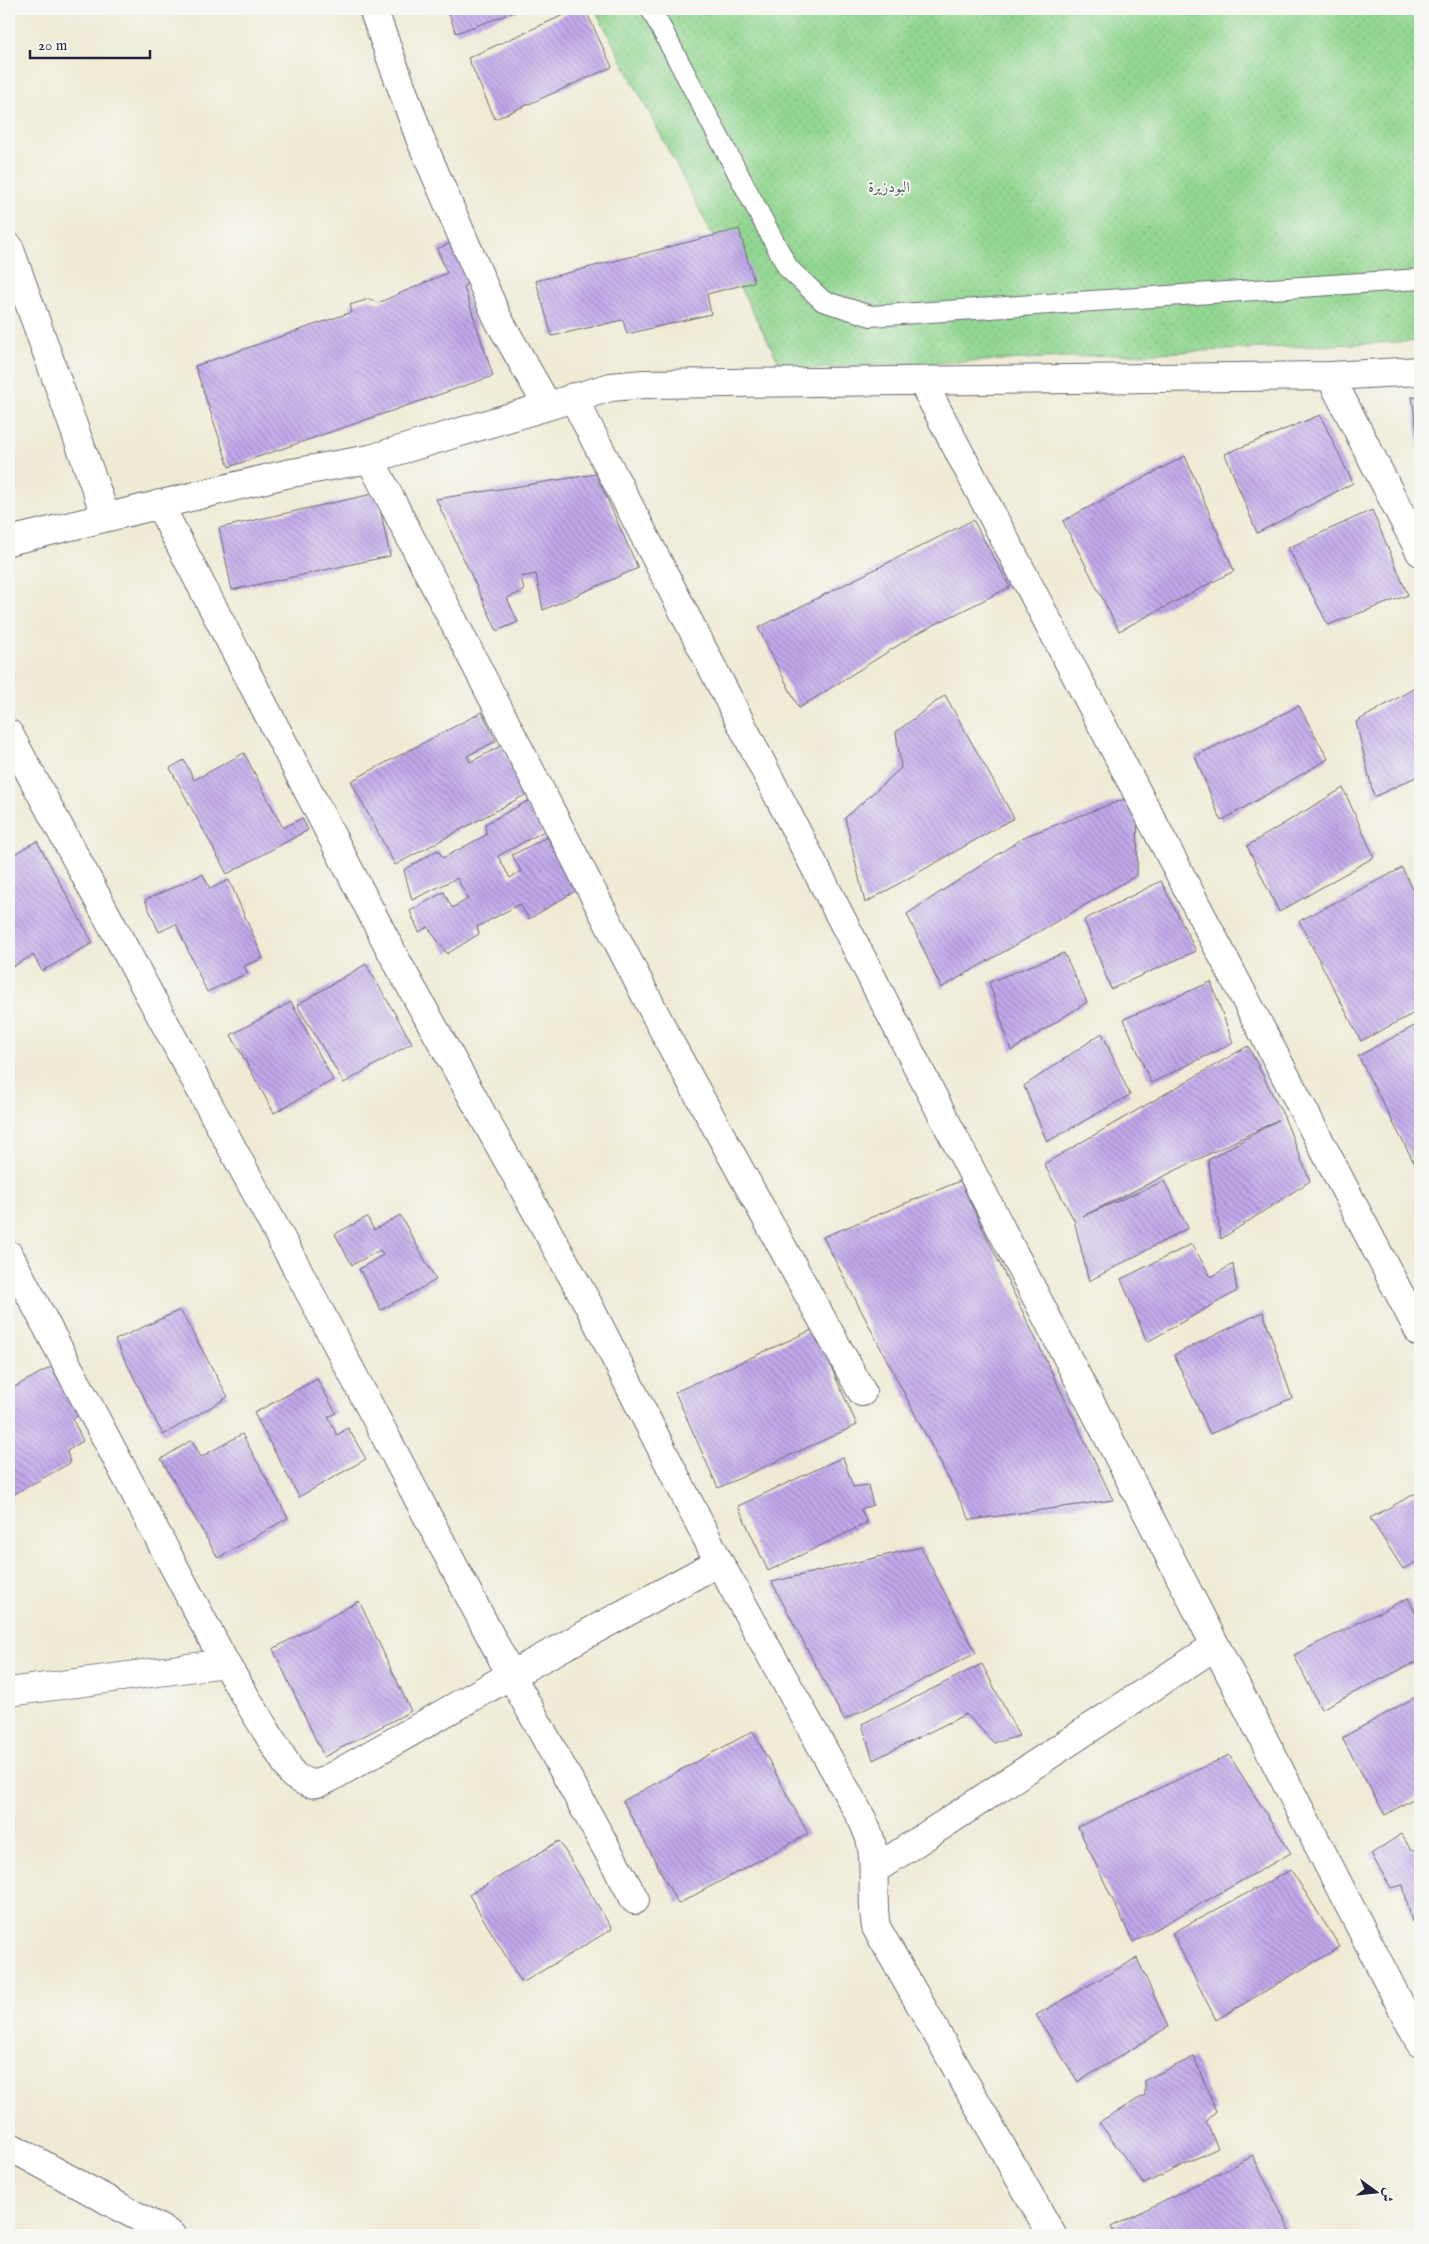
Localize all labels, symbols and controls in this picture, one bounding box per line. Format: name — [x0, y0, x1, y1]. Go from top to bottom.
scale bar — [30, 28, 150, 60]
text: 20 m — [38, 36, 68, 55]
park label: البودزيرة — [868, 178, 910, 197]
north arrow — [1352, 2166, 1402, 2216]
text: ش — [1377, 2186, 1398, 2204]

